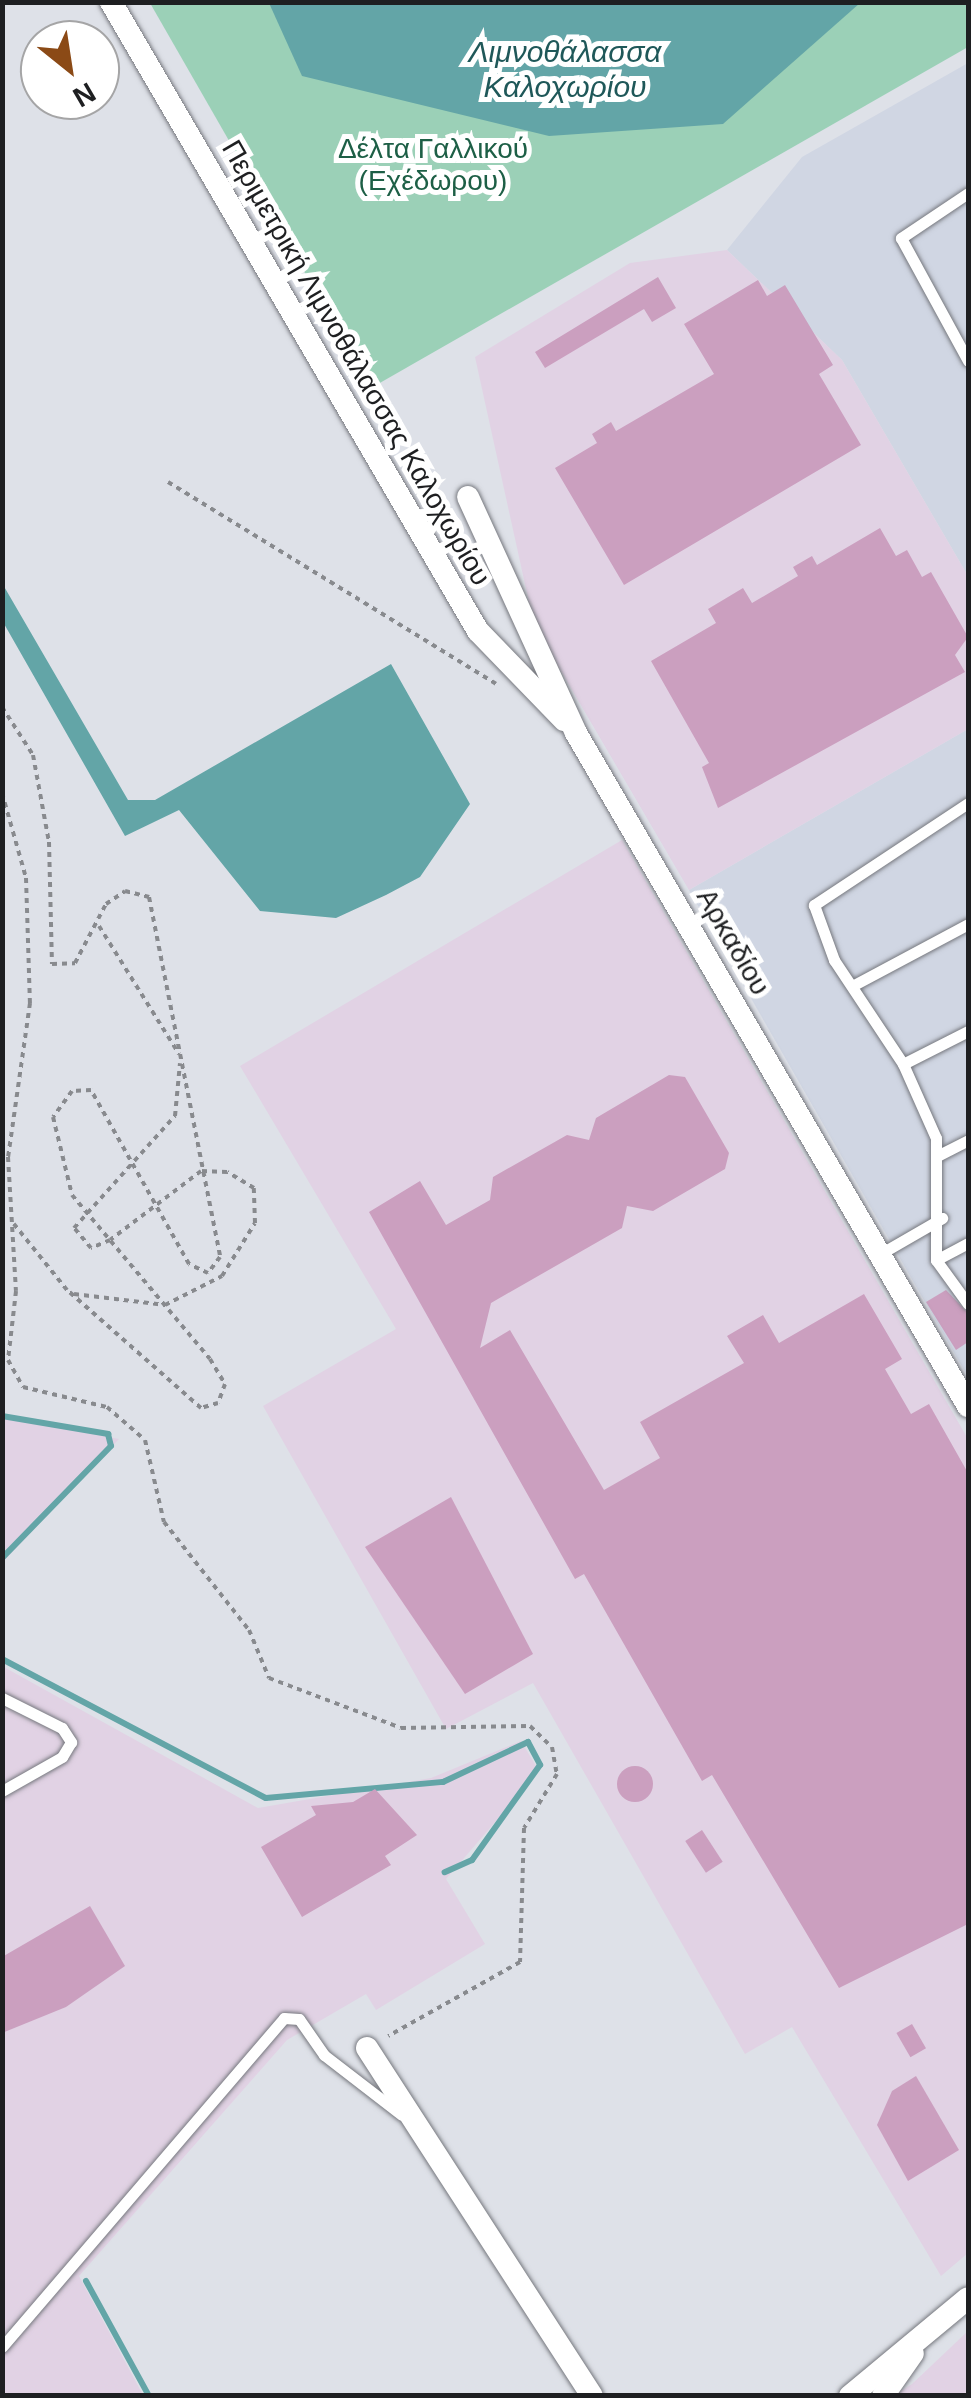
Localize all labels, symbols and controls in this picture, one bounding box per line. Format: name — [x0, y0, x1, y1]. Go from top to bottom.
north arrow — [20, 20, 120, 120]
water label: Λιμνοθάλασσα Καλοχωρίου — [469, 34, 661, 104]
text: N — [68, 76, 101, 113]
park label: Δέλτα Γαλλικού (Εχέδωρου) — [338, 132, 528, 198]
street label: Περιμετρική Λιμνοθάλασσας Καλοχωρίου — [214, 134, 498, 592]
street label: Αρκαδίου — [689, 883, 777, 1001]

